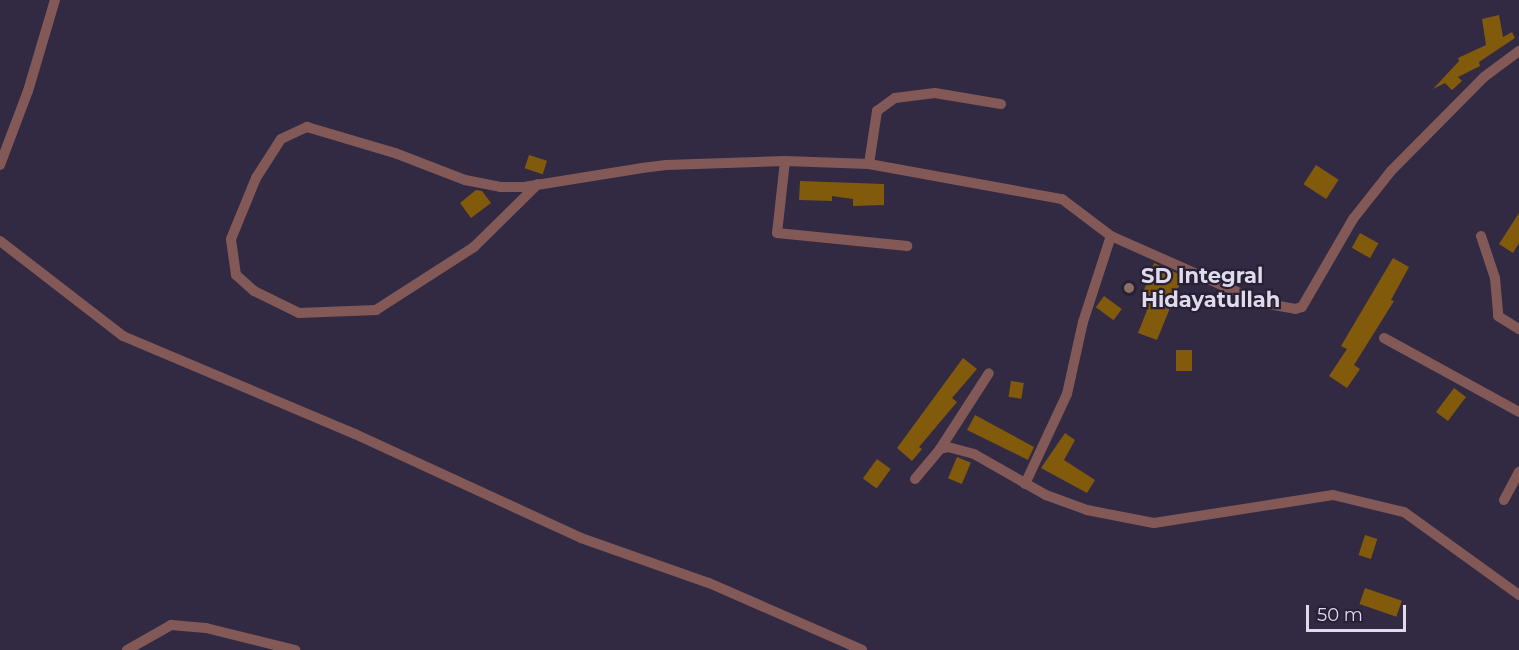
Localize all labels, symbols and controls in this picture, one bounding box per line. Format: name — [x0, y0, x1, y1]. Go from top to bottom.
place label: SD Integral Hidayatullah — [1141, 263, 1280, 313]
marker: SD Integral Hidayatullah — [1122, 281, 1136, 295]
scale bar — [1309, 593, 1410, 631]
text: 50 m — [1317, 604, 1363, 626]

